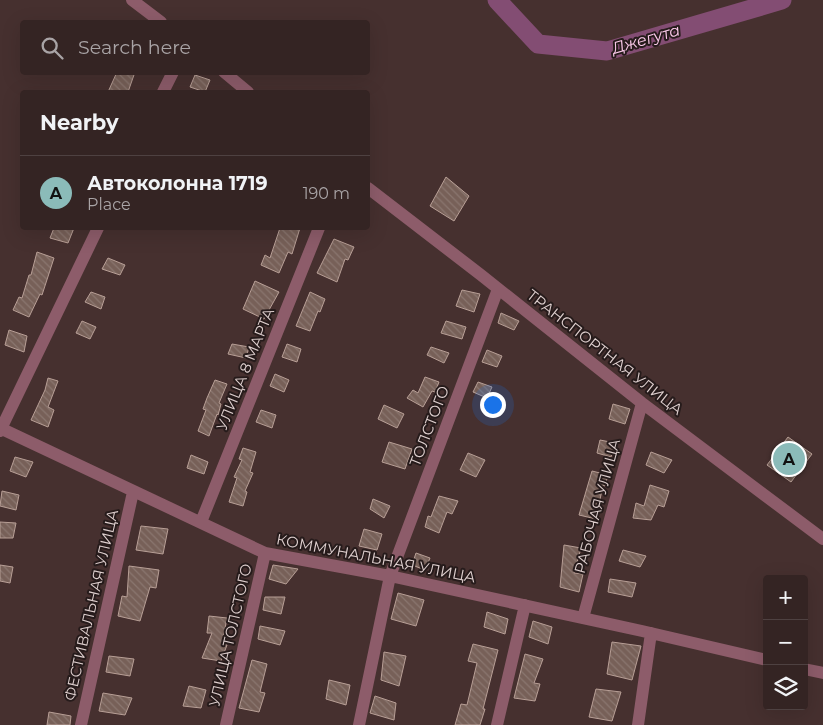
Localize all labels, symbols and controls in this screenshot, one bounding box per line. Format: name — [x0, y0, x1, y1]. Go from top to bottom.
search box — [20, 20, 370, 75]
water label: Джегута — [608, 20, 682, 58]
icon: search — [38, 34, 66, 62]
text: Search here — [78, 36, 191, 59]
text: Nearby — [40, 110, 119, 135]
text: Автоколонна 1719 — [87, 172, 268, 195]
text: A — [50, 184, 62, 203]
text: 190 m — [303, 184, 350, 203]
text: Place — [87, 195, 131, 214]
street label: ТРАНСПОРТНАЯ УЛИЦА — [523, 285, 687, 419]
street label: УЛИЦА 8 МАРТА — [212, 305, 278, 433]
street label: ТОЛСТОГО — [405, 383, 453, 469]
your location — [480, 392, 506, 418]
street label: РАБОЧАЯ УЛИЦА — [570, 437, 624, 575]
pin: A — [773, 440, 805, 478]
street label: ФЕСТИВАЛЬНАЯ УЛИЦА — [60, 508, 122, 702]
street label: КОММУНАЛЬНАЯ УЛИЦА — [275, 529, 477, 587]
street label: УЛИЦА ТОЛСТОГО — [204, 562, 256, 708]
map controls — [763, 575, 808, 710]
button: + — [763, 575, 808, 620]
button: − — [763, 620, 808, 665]
button: layers — [763, 665, 808, 710]

